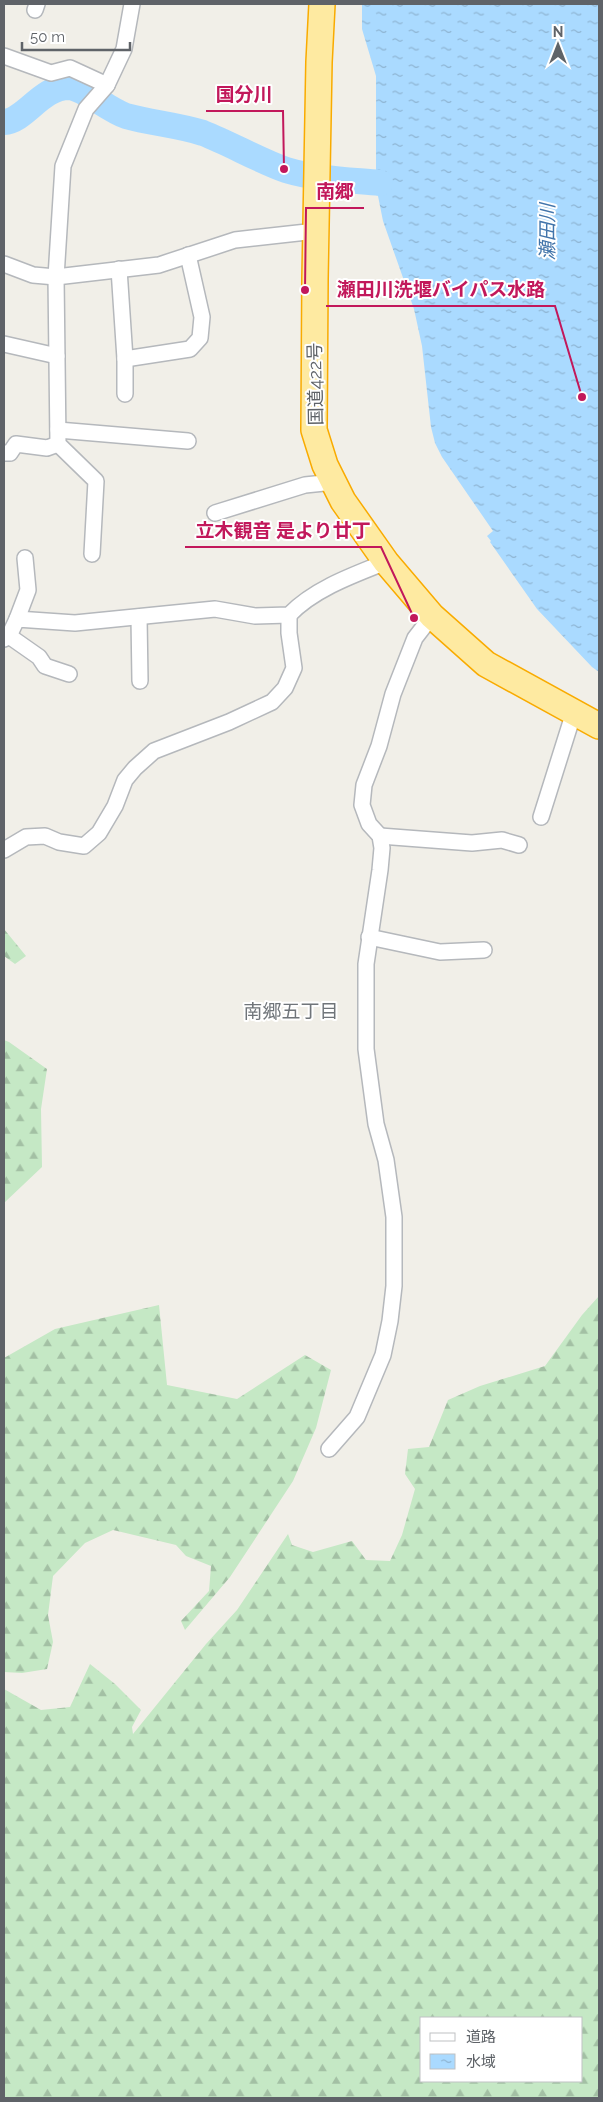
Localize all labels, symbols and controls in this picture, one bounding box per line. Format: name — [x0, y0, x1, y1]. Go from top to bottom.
scale bar — [22, 20, 130, 52]
north arrow — [533, 20, 583, 70]
text: N — [553, 24, 563, 40]
text: 50 m — [30, 28, 65, 46]
callout: 国分川 — [206, 77, 283, 111]
text: 国分川 — [215, 83, 273, 105]
callout: 南郷 — [306, 174, 364, 208]
text: 南郷 — [316, 180, 354, 202]
water label: 瀬田川 — [536, 202, 558, 261]
callout: 瀬田川洗堰バイパス水路 — [326, 272, 555, 306]
text: 瀬田川洗堰バイパス水路 — [337, 278, 545, 300]
street label: 国道422号 — [304, 343, 326, 425]
callout: 立木観音 是より廿丁 — [185, 513, 381, 547]
text: 立木観音 是より廿丁 — [195, 519, 371, 541]
district label: 南郷五丁目 — [243, 1000, 339, 1022]
legend — [420, 2017, 583, 2082]
text: 道路 — [466, 2028, 496, 2046]
text: 水域 — [466, 2053, 496, 2071]

